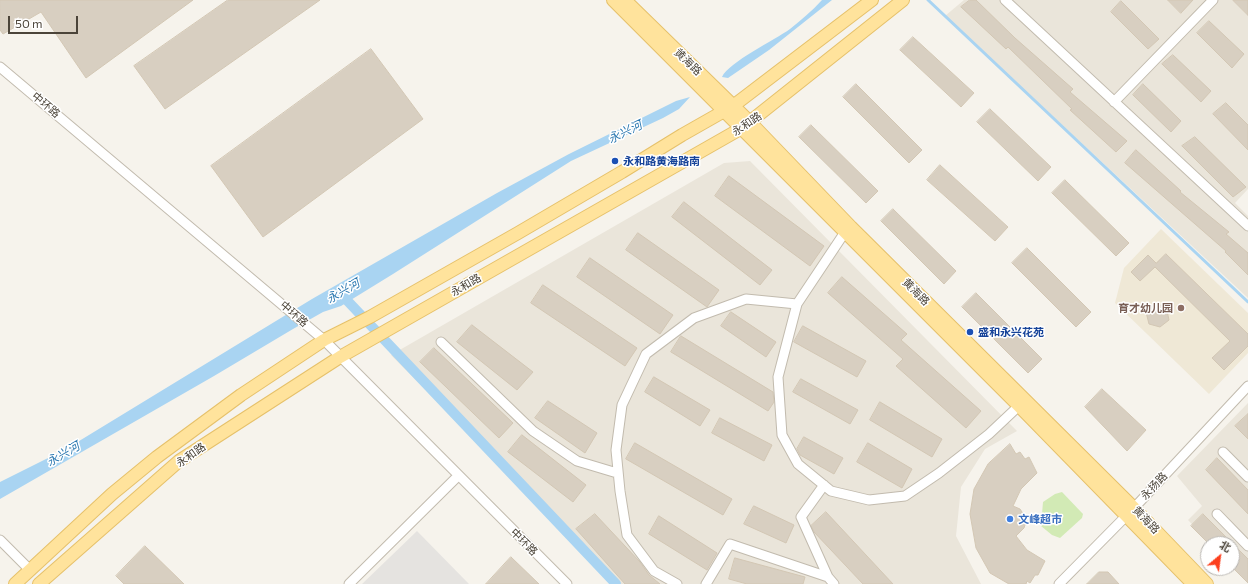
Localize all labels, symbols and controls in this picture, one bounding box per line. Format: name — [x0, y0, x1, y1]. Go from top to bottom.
scale bar — [10, 8, 80, 34]
text: 50 m — [15, 16, 43, 30]
street label: 黄海路 — [672, 46, 704, 78]
street label: 中环路 — [29, 89, 63, 121]
street label: 永和路 — [730, 109, 764, 139]
water label: 永兴河 — [606, 118, 644, 146]
place label: 永和路黄海路南 — [623, 154, 700, 168]
marker: 永和路黄海路南 — [610, 156, 620, 166]
street label: 永和路 — [448, 271, 484, 299]
water label: 永兴河 — [324, 276, 362, 306]
street label: 黄海路 — [900, 276, 932, 308]
street label: 中环路 — [277, 298, 311, 330]
place label: 育才幼儿园 — [1118, 301, 1173, 315]
marker: 育才幼儿园 — [1176, 303, 1186, 313]
place label: 盛和永兴花苑 — [978, 325, 1044, 339]
marker: 盛和永兴花苑 — [965, 327, 975, 337]
water label: 永兴河 — [44, 439, 82, 469]
street label: 永和路 — [174, 440, 208, 470]
street label: 永扬路 — [1138, 469, 1170, 503]
street label: 黄海路 — [1130, 504, 1162, 536]
place label: 文峰超市 — [1018, 512, 1062, 526]
marker: 文峰超市 — [1005, 514, 1015, 524]
street label: 中环路 — [508, 526, 540, 558]
north arrow — [1200, 536, 1240, 576]
text: 北 — [1218, 538, 1234, 554]

